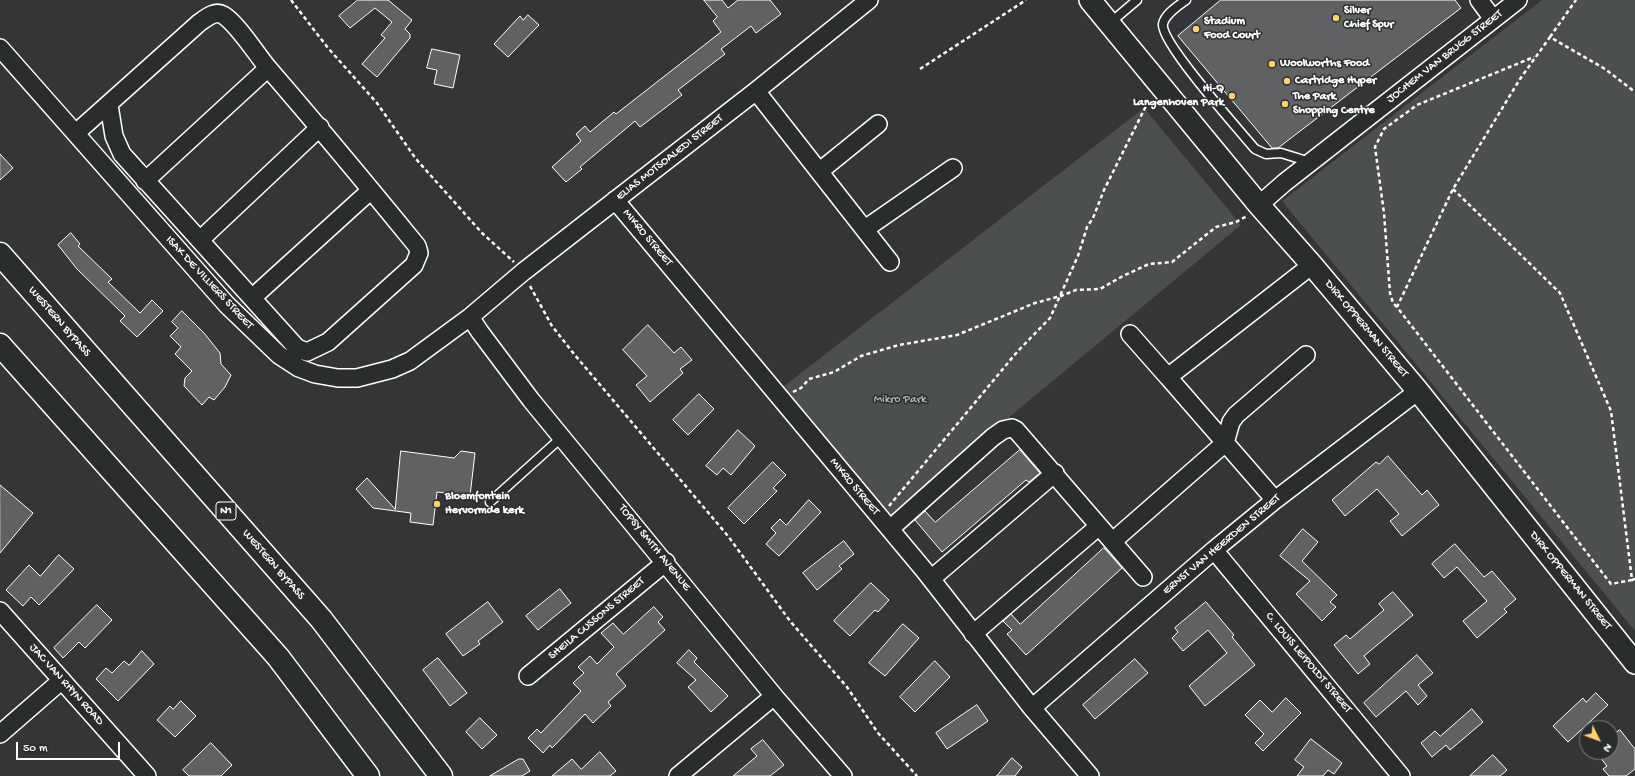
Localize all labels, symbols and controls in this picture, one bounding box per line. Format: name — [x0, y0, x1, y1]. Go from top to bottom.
place label: Silver Chief Spur — [1344, 4, 1394, 32]
street label: JOCHEM VAN BRUGG STREET — [1384, 7, 1506, 107]
marker: Silver Chief Spur — [1331, 13, 1341, 23]
place label: Stadium Food Court — [1204, 15, 1260, 43]
marker: Stadium Food Court — [1191, 24, 1201, 34]
place label: Woolworths Food — [1280, 57, 1369, 71]
marker: Woolworths Food — [1267, 59, 1277, 69]
place label: Cartridge Hyper — [1295, 74, 1376, 88]
marker: Cartridge Hyper — [1282, 76, 1292, 86]
place label: Hi-Q Langenhoven Park — [1133, 82, 1224, 110]
place label: The Park Shopping Centre — [1293, 90, 1375, 118]
marker: Hi-Q Langenhoven Park — [1227, 91, 1237, 101]
marker: The Park Shopping Centre — [1280, 99, 1290, 109]
street label: ELIAS MOTSOALEDI STREET — [614, 112, 726, 204]
street label: MIKRO STREET — [619, 206, 675, 270]
street label: ISAK DE VILLIERS STREET — [162, 233, 256, 333]
street label: DIRK OPPERMAN STREET — [1321, 277, 1411, 381]
street label: WESTERN BYPASS — [24, 284, 94, 360]
park label: Mikro Park — [874, 393, 926, 407]
street label: MIKRO STREET — [826, 455, 882, 519]
place label: Bloemfontein Hervormde kerk — [445, 490, 524, 518]
street label: ERNST VAN HEERDEN STREET — [1160, 492, 1284, 598]
marker: Bloemfontein Hervormde kerk — [432, 499, 442, 509]
road number: N1 — [216, 502, 236, 520]
street label: TOPSY SMITH AVENUE — [615, 502, 693, 594]
street label: WESTERN BYPASS — [238, 527, 308, 603]
street label: DIRK OPPERMAN STREET — [1526, 529, 1614, 633]
street label: SHEILA CUSSONS STREET — [546, 575, 648, 663]
street label: C. LOUIS LEIPOLDT STREET — [1262, 610, 1354, 716]
street label: JAC VAN RHYN ROAD — [26, 641, 106, 729]
north arrow — [1579, 720, 1619, 760]
scale bar — [18, 734, 122, 760]
text: N — [1600, 741, 1614, 754]
text: 50 m — [23, 742, 48, 756]

